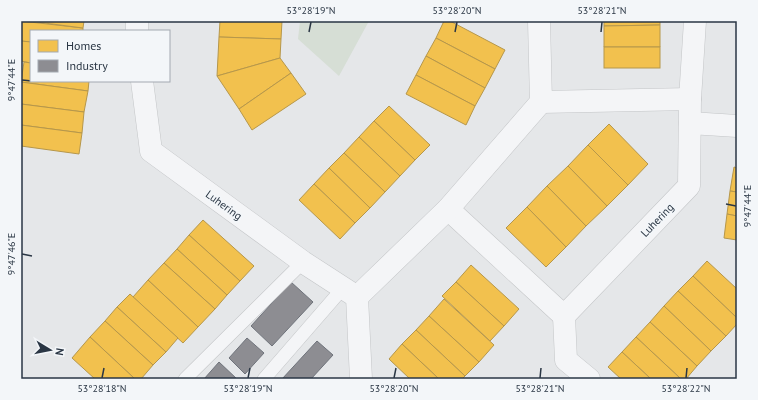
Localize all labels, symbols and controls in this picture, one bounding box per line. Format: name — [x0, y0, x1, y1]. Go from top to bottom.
text: 53°28'19"N — [286, 4, 336, 17]
text: 53°28'20"N — [432, 4, 482, 17]
text: 53°28'21"N — [577, 4, 627, 17]
legend — [30, 30, 170, 82]
text: Homes — [66, 38, 101, 53]
text: Industry — [66, 58, 108, 73]
text: 9°47'44"E — [5, 59, 18, 101]
text: 9°47'44"E — [741, 185, 754, 227]
street label: Luhering — [203, 187, 245, 223]
street label: Luhering — [638, 200, 677, 240]
text: 9°47'46"E — [5, 233, 18, 275]
north arrow — [30, 330, 70, 370]
text: N — [52, 347, 67, 357]
text: 53°28'18"N — [77, 382, 127, 395]
text: 53°28'19"N — [223, 382, 273, 395]
text: 53°28'20"N — [369, 382, 419, 395]
text: 53°28'21"N — [515, 382, 565, 395]
text: 53°28'22"N — [661, 382, 711, 395]

